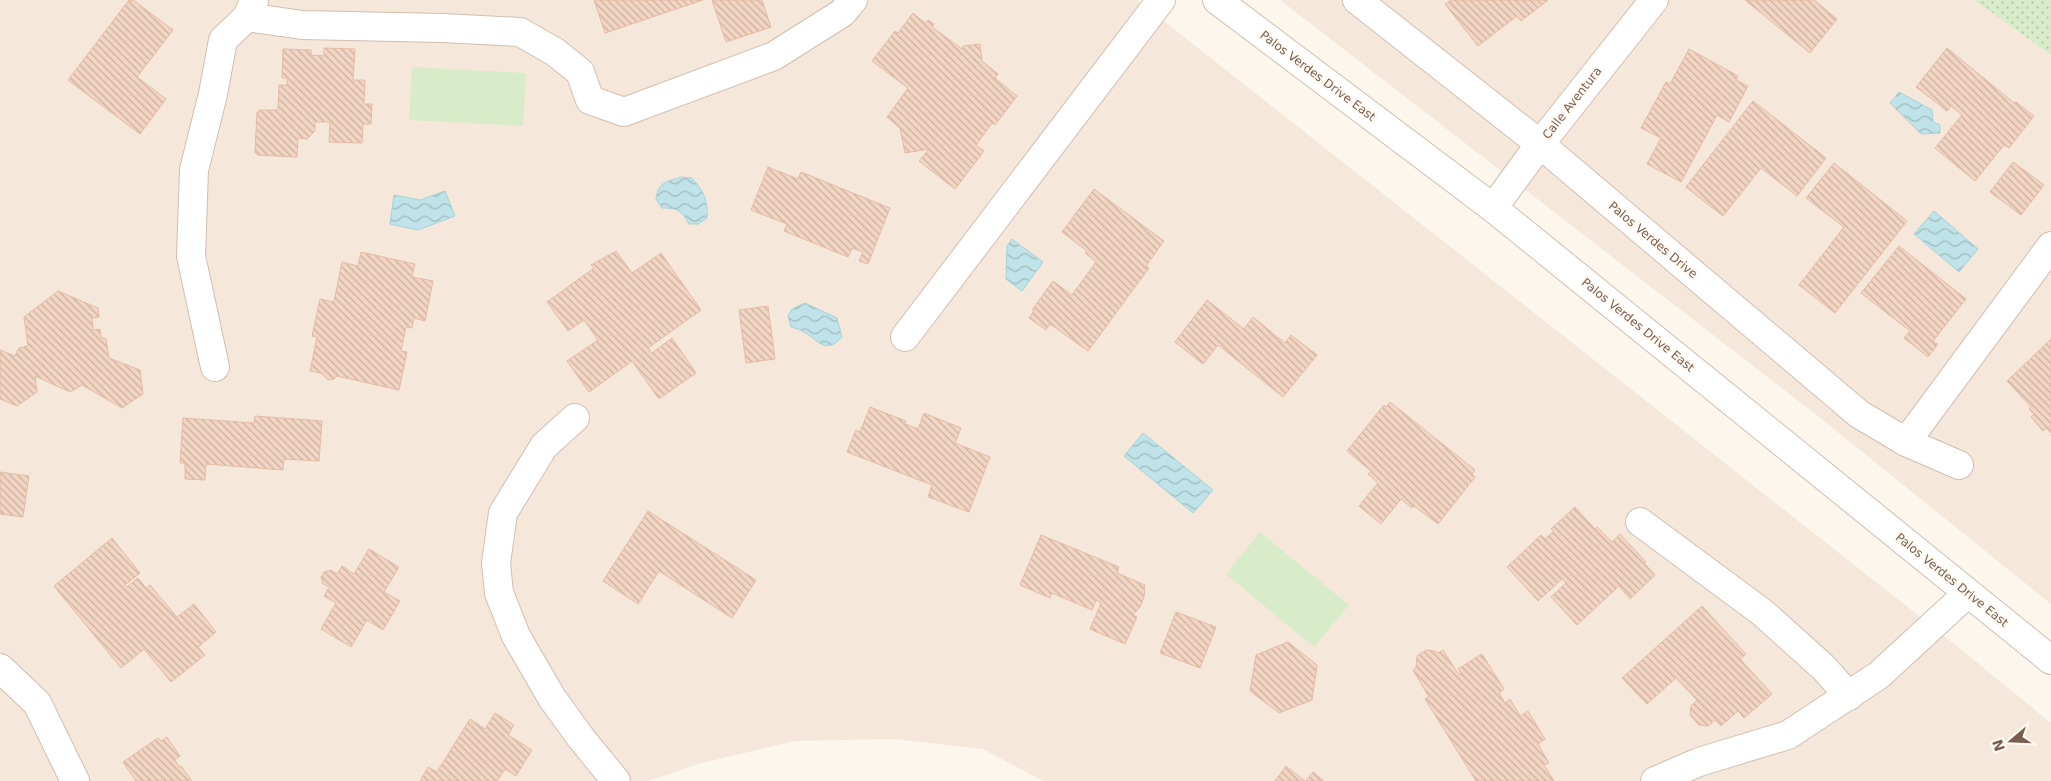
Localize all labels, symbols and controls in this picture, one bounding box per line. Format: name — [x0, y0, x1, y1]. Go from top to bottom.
street label: Palos Verdes Drive East — [1258, 28, 1379, 124]
street label: Calle Aventura — [1539, 64, 1605, 142]
street label: Palos Verdes Drive — [1606, 199, 1700, 281]
street label: Palos Verdes Drive East — [1579, 275, 1697, 375]
street label: Palos Verdes Drive East — [1893, 530, 2011, 630]
north arrow — [1986, 716, 2036, 766]
text: N — [1989, 737, 2008, 753]

